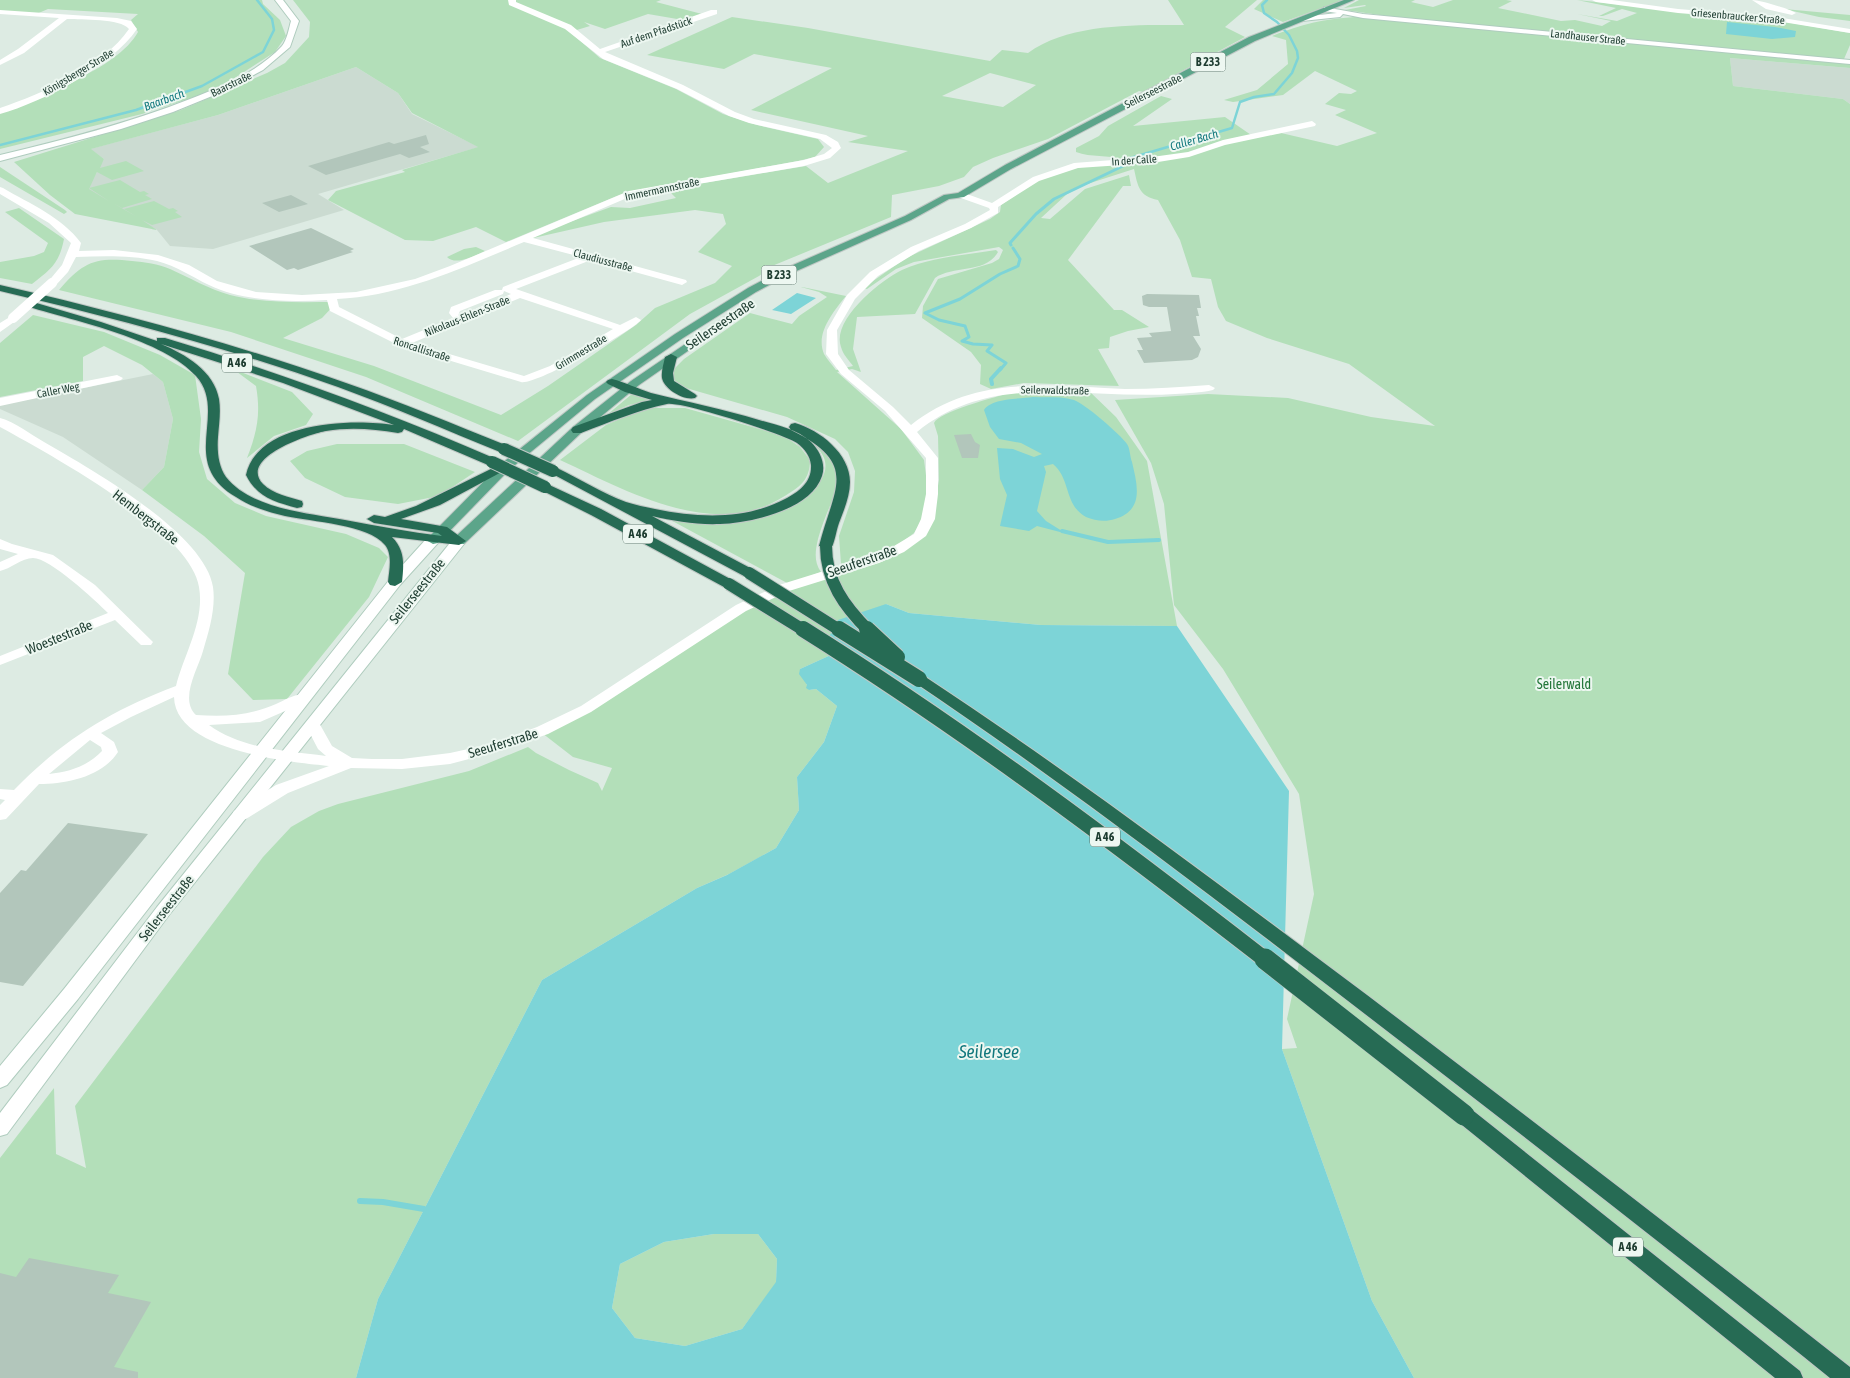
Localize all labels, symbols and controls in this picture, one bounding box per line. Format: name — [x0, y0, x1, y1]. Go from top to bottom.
street label: Griesenbraucker Straße — [1691, 6, 1785, 26]
street label: Auf dem Pfadstück — [619, 14, 694, 50]
street label: Landhauser Straße — [1550, 27, 1626, 47]
street label: Königsberger Straße — [40, 46, 116, 98]
road number: B 233 — [1190, 52, 1226, 72]
street label: Baarstraße — [209, 69, 253, 99]
street label: Seilerseestraße — [1122, 71, 1184, 111]
water label: Baarbach — [142, 86, 186, 114]
water label: Caller Bach — [1168, 126, 1220, 154]
street label: In der Calle — [1111, 152, 1157, 168]
street label: Immermannstraße — [624, 175, 700, 203]
street label: Claudiusstraße — [572, 246, 634, 274]
road number: B 233 — [762, 266, 796, 284]
street label: Nikolaus-Ehlen-Straße — [423, 293, 511, 339]
street label: Seilerseestraße — [683, 295, 757, 353]
street label: Grimmestraße — [553, 332, 609, 372]
street label: Roncallistraße — [392, 334, 452, 364]
road number: A 46 — [222, 353, 252, 372]
street label: Caller Weg — [36, 380, 80, 400]
street label: Seilerwaldstraße — [1021, 383, 1089, 397]
street label: Hembergstraße — [110, 486, 182, 548]
road number: A 46 — [623, 524, 653, 544]
street label: Seeuferstraße — [825, 542, 899, 580]
street label: Seilerseestraße — [386, 555, 448, 627]
street label: Woestestraße — [23, 616, 95, 658]
park label: Seilerwald — [1537, 676, 1591, 692]
street label: Seeuferstraße — [466, 725, 540, 761]
road number: A 46 — [1090, 828, 1120, 846]
street label: Seilerseestraße — [135, 872, 197, 944]
water label: Seilersee — [958, 1041, 1019, 1062]
road number: A 46 — [1613, 1238, 1643, 1256]

